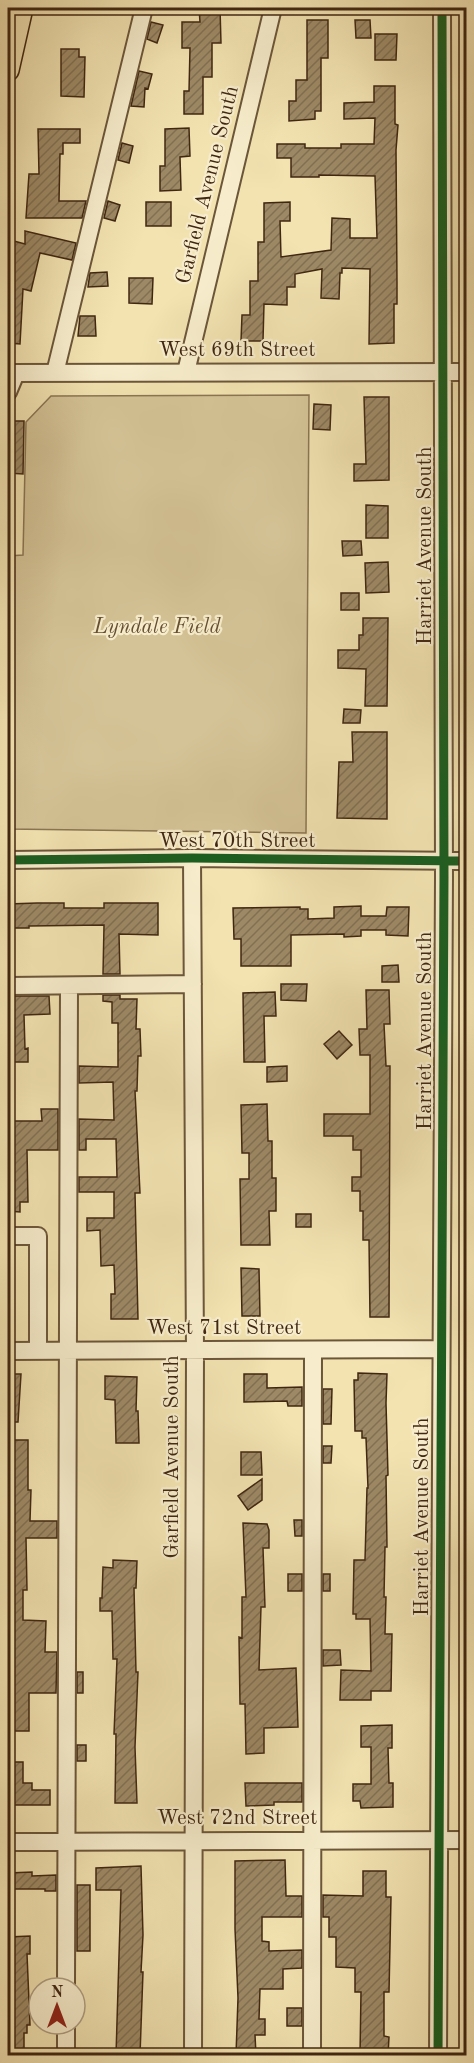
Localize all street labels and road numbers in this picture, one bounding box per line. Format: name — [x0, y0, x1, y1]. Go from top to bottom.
street label: Garfield Avenue South — [173, 84, 243, 286]
street label: West 69th Street — [158, 340, 316, 361]
street label: Harriet Avenue South — [415, 447, 436, 645]
street label: West 70th Street — [158, 831, 316, 852]
street label: Harriet Avenue South — [415, 932, 436, 1130]
street label: West 71st Street — [147, 1318, 301, 1339]
street label: Garfield Avenue South — [162, 1355, 183, 1559]
street label: Harriet Avenue South — [412, 1418, 433, 1616]
street label: West 72nd Street — [157, 1808, 317, 1829]

